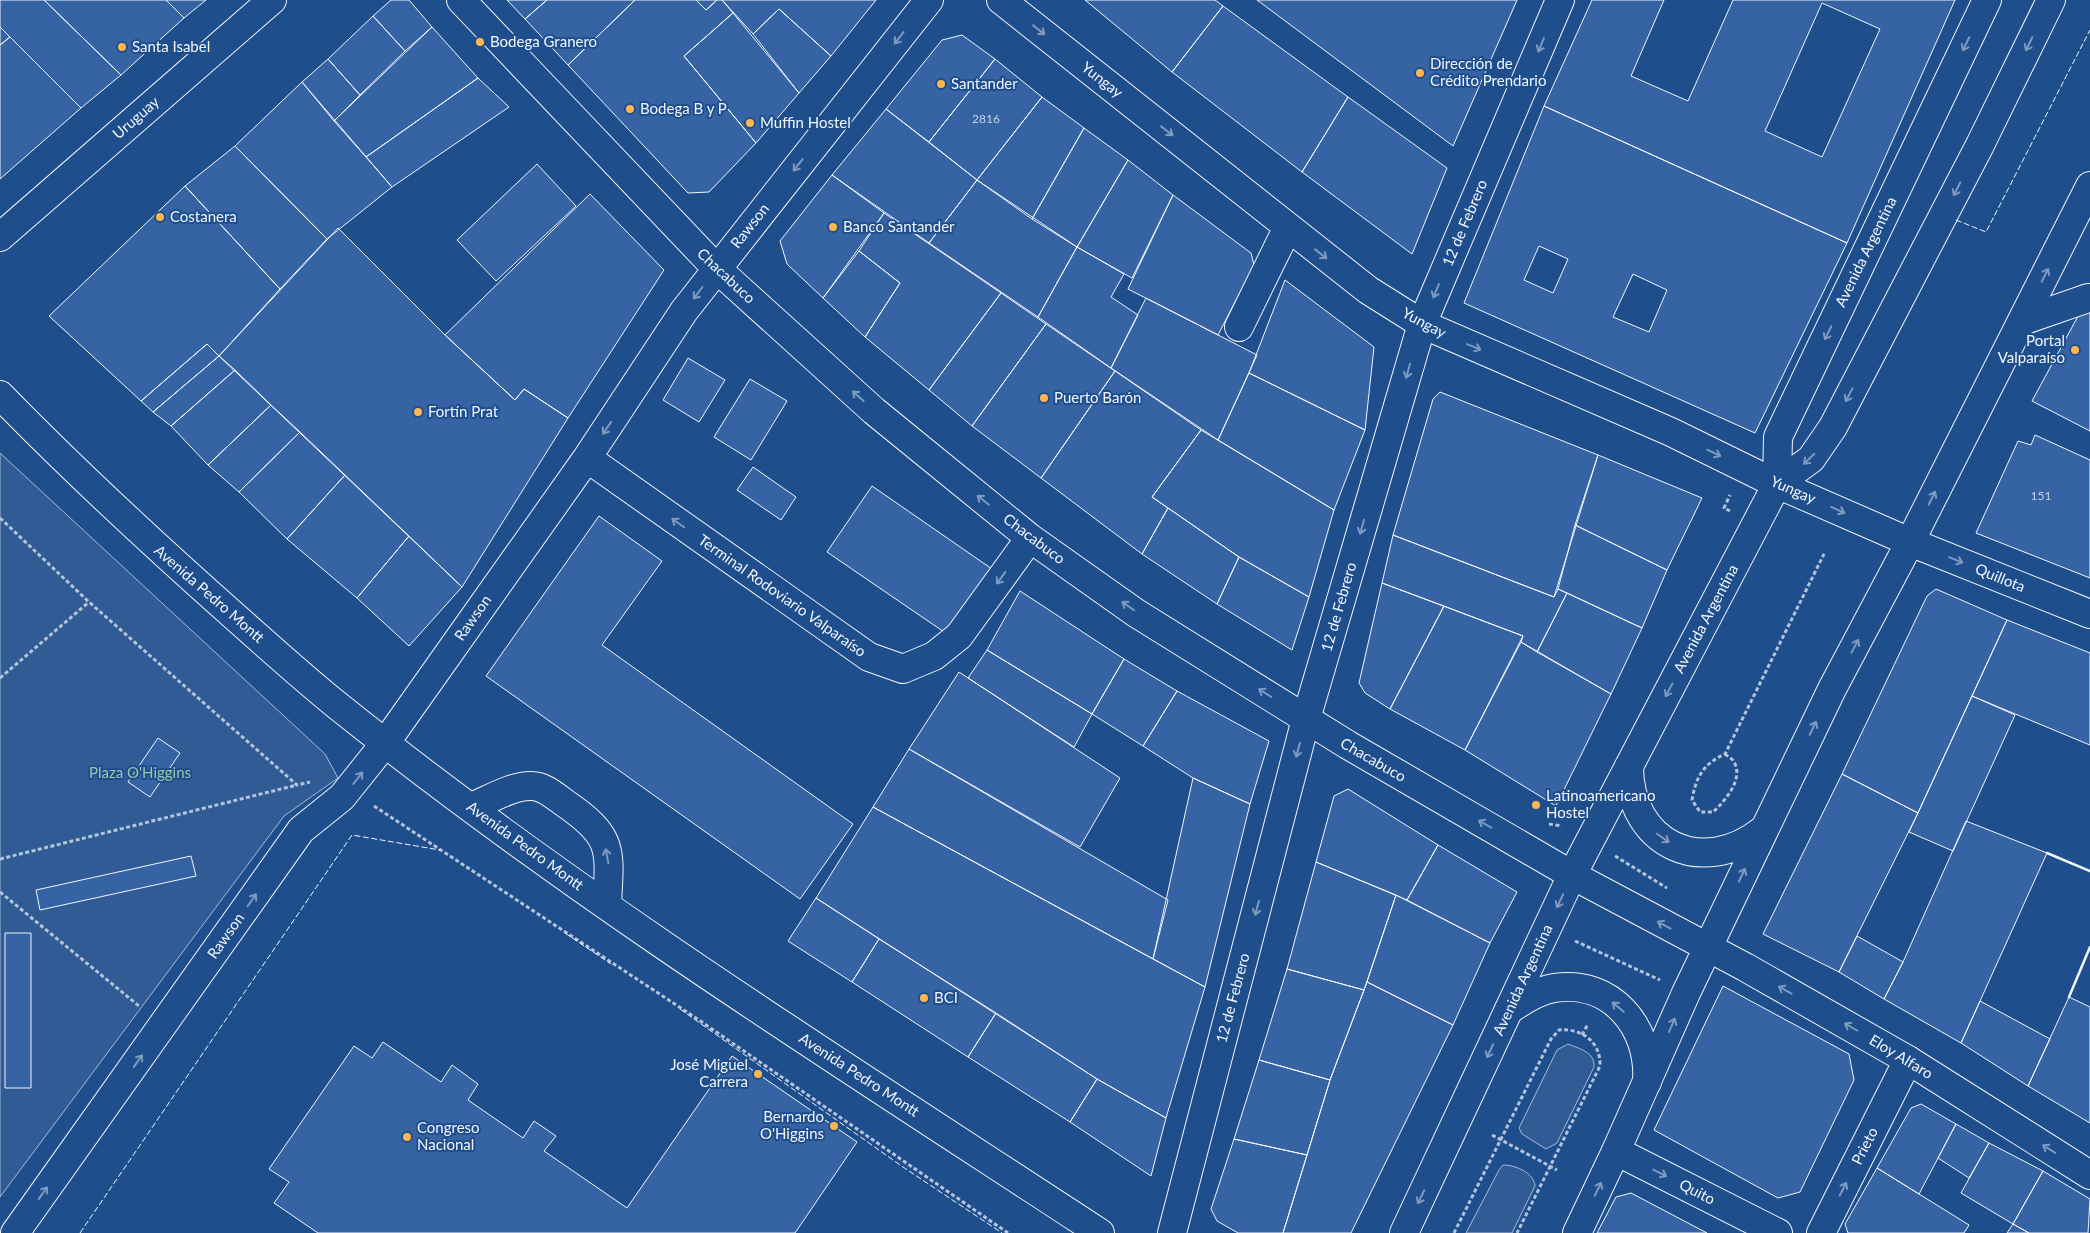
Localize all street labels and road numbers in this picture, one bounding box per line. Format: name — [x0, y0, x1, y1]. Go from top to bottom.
street label: Yungay — [1078, 57, 1127, 101]
street label: Uruguay — [108, 92, 163, 142]
street label: 12 de Febrero — [1438, 177, 1490, 269]
street label: Avenida Argentina — [1831, 193, 1900, 310]
street label: Rawson — [726, 199, 772, 251]
street label: Chacabuco — [694, 244, 759, 307]
street label: Yungay — [1399, 303, 1450, 341]
street label: Yungay — [1768, 471, 1819, 507]
street label: Chacabuco — [1000, 509, 1069, 567]
street label: Terminal Rodoviario Valparaíso — [695, 530, 870, 660]
street label: Avenida Pedro Montt — [151, 541, 269, 646]
street label: Quillota — [1973, 559, 2028, 595]
street label: 12 de Febrero — [1317, 560, 1359, 654]
street label: Avenida Argentina — [1669, 561, 1741, 676]
street label: Rawson — [450, 591, 494, 644]
street label: Chacabuco — [1337, 733, 1410, 785]
street label: Avenida Pedro Montt — [464, 797, 588, 894]
street label: Rawson — [203, 909, 247, 962]
street label: Avenida Argentina — [1488, 921, 1556, 1038]
street label: 12 de Febrero — [1211, 951, 1253, 1045]
street label: Avenida Pedro Montt — [796, 1029, 924, 1120]
street label: Eloy Alfaro — [1866, 1030, 1937, 1082]
street label: Prieto — [1847, 1124, 1881, 1167]
street label: Quito — [1677, 1175, 1718, 1208]

